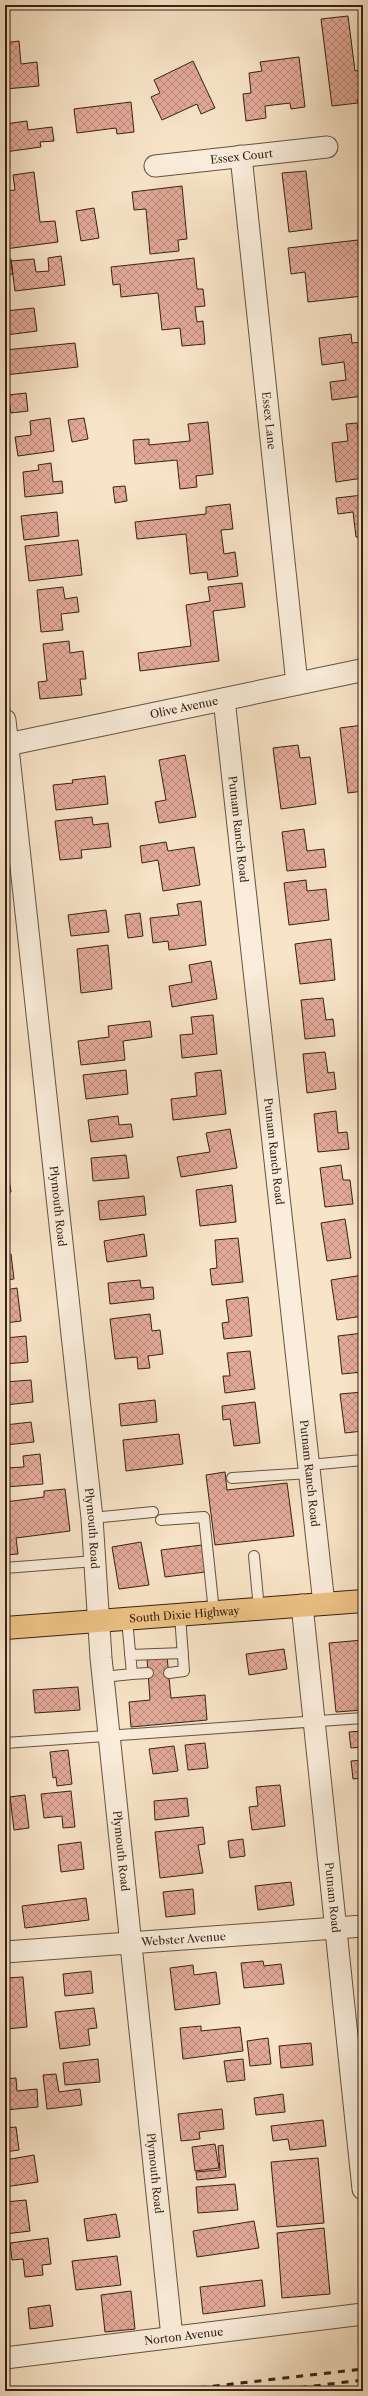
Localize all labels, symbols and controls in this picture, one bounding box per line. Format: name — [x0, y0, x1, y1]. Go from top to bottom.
street label: Essex Court — [210, 146, 273, 167]
street label: Essex Lane — [259, 391, 279, 450]
street label: Olive Avenue — [149, 694, 219, 721]
street label: Putnam Ranch Road — [226, 775, 251, 884]
street label: Putnam Ranch Road — [261, 1097, 287, 1206]
street label: Plymouth Road — [47, 1165, 69, 1248]
street label: Putnam Ranch Road — [297, 1419, 322, 1528]
street label: Plymouth Road — [82, 1487, 102, 1570]
street label: South Dixie Highway — [129, 1603, 241, 1626]
street label: Plymouth Road — [110, 1810, 132, 1892]
street label: Putnam Road — [322, 1861, 343, 1934]
street label: Webster Avenue — [140, 1929, 226, 1949]
street label: Plymouth Road — [144, 2132, 166, 2215]
street label: Norton Avenue — [143, 2324, 224, 2348]

